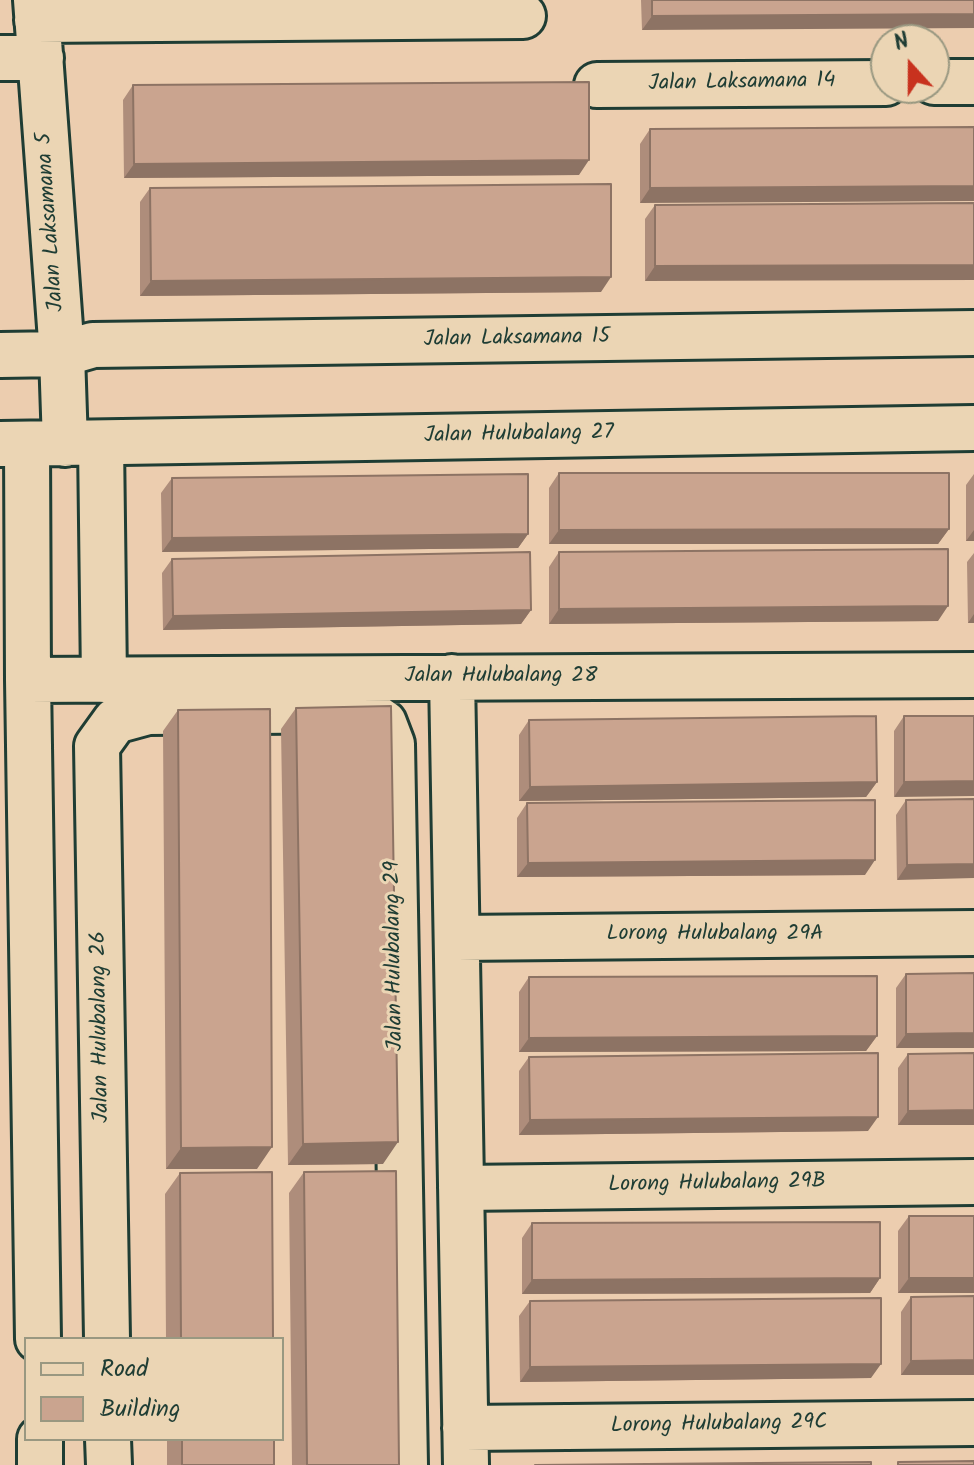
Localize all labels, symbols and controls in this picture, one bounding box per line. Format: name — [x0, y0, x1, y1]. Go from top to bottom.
north arrow — [870, 24, 950, 104]
text: N — [889, 24, 915, 62]
street label: Jalan Laksamana 14 — [648, 69, 836, 99]
street label: Jalan Laksamana 5 — [33, 131, 71, 313]
street label: Jalan Laksamana 15 — [423, 325, 611, 355]
street label: Jalan Hulubalang 27 — [424, 421, 614, 451]
street label: Jalan Hulubalang 28 — [405, 664, 597, 690]
street label: Jalan Hulubalang 29 — [381, 861, 411, 1051]
street label: Lorong Hulubalang 29A — [607, 922, 823, 948]
street label: Jalan Hulubalang 26 — [87, 931, 117, 1123]
street label: Lorong Hulubalang 29B — [608, 1170, 826, 1200]
legend — [24, 1337, 284, 1441]
text: Road — [100, 1350, 148, 1389]
text: Building — [100, 1390, 180, 1429]
street label: Lorong Hulubalang 29C — [610, 1411, 828, 1441]

